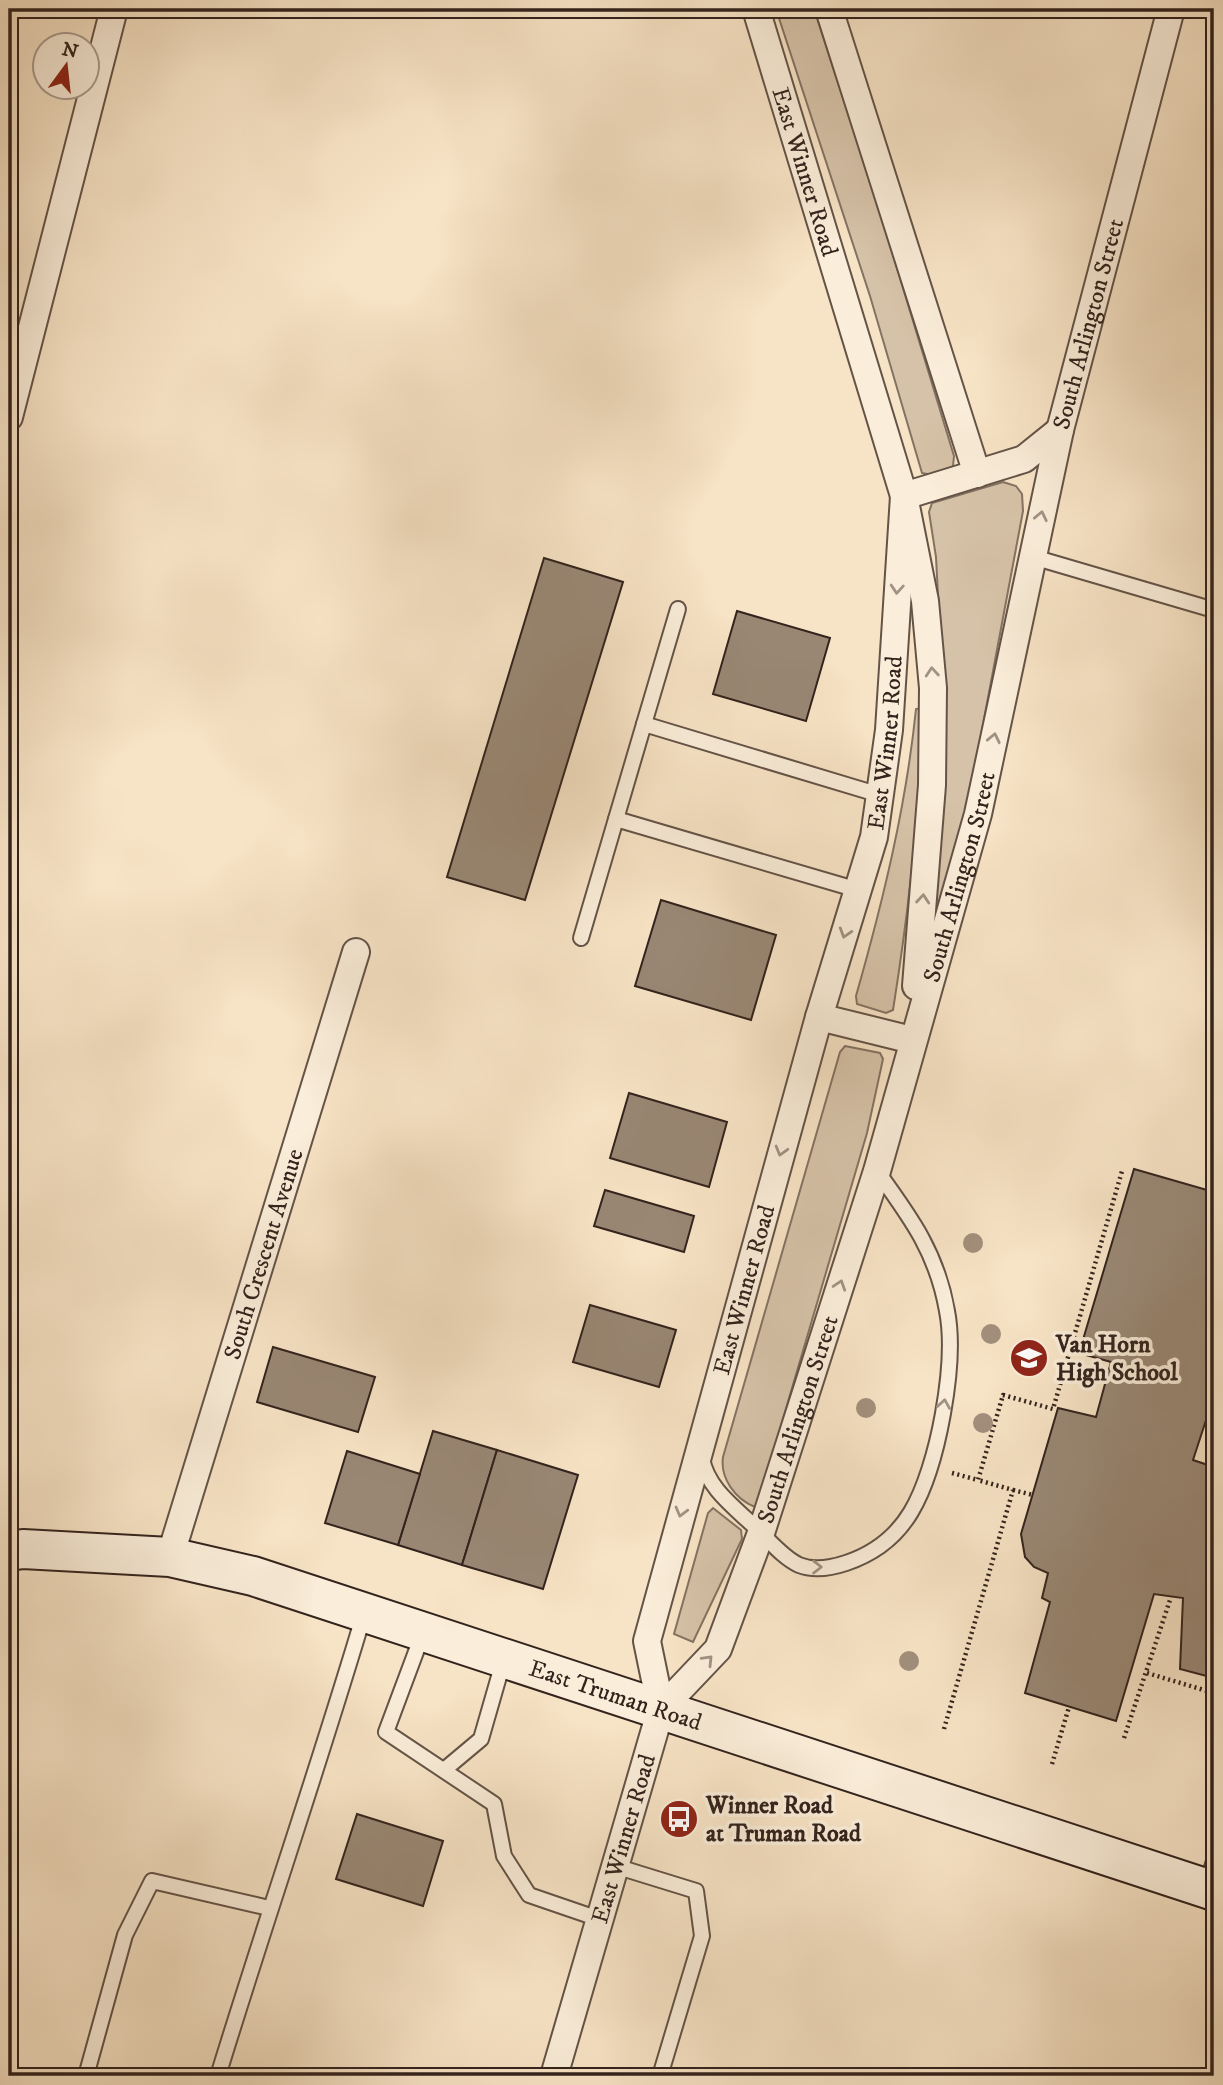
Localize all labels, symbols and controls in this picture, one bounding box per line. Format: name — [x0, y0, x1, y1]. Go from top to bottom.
north arrow — [32, 32, 102, 102]
text: N — [59, 38, 81, 64]
street label: East Winner Road — [765, 84, 844, 260]
street label: South Arlington Street — [1047, 215, 1131, 433]
one-way arrow — [1033, 510, 1048, 522]
one-way arrow — [890, 583, 905, 594]
street label: East Winner Road — [861, 655, 910, 832]
one-way arrow — [925, 666, 940, 677]
one-way arrow — [986, 732, 1000, 744]
street label: South Arlington Street — [917, 769, 1003, 986]
one-way arrow — [915, 893, 930, 904]
one-way arrow — [838, 927, 853, 939]
street label: South Crescent Avenue — [218, 1145, 311, 1363]
one-way arrow — [775, 1145, 790, 1157]
street label: East Winner Road — [707, 1202, 782, 1378]
one-way arrow — [832, 1280, 847, 1292]
street label: South Arlington Street — [751, 1311, 846, 1527]
place label: Van Horn High School — [1055, 1330, 1178, 1388]
school or university icon: Van Horn High School — [1008, 1337, 1050, 1379]
one-way arrow — [936, 1398, 951, 1410]
one-way arrow — [675, 1506, 689, 1518]
one-way arrow — [812, 1559, 823, 1575]
street label: East Truman Road — [525, 1653, 705, 1738]
one-way arrow — [699, 1655, 712, 1668]
street label: East Winner Road — [585, 1751, 663, 1927]
place label: Winner Road at Truman Road — [705, 1791, 862, 1849]
bus stop icon: Winner Road at Truman Road — [658, 1798, 700, 1840]

